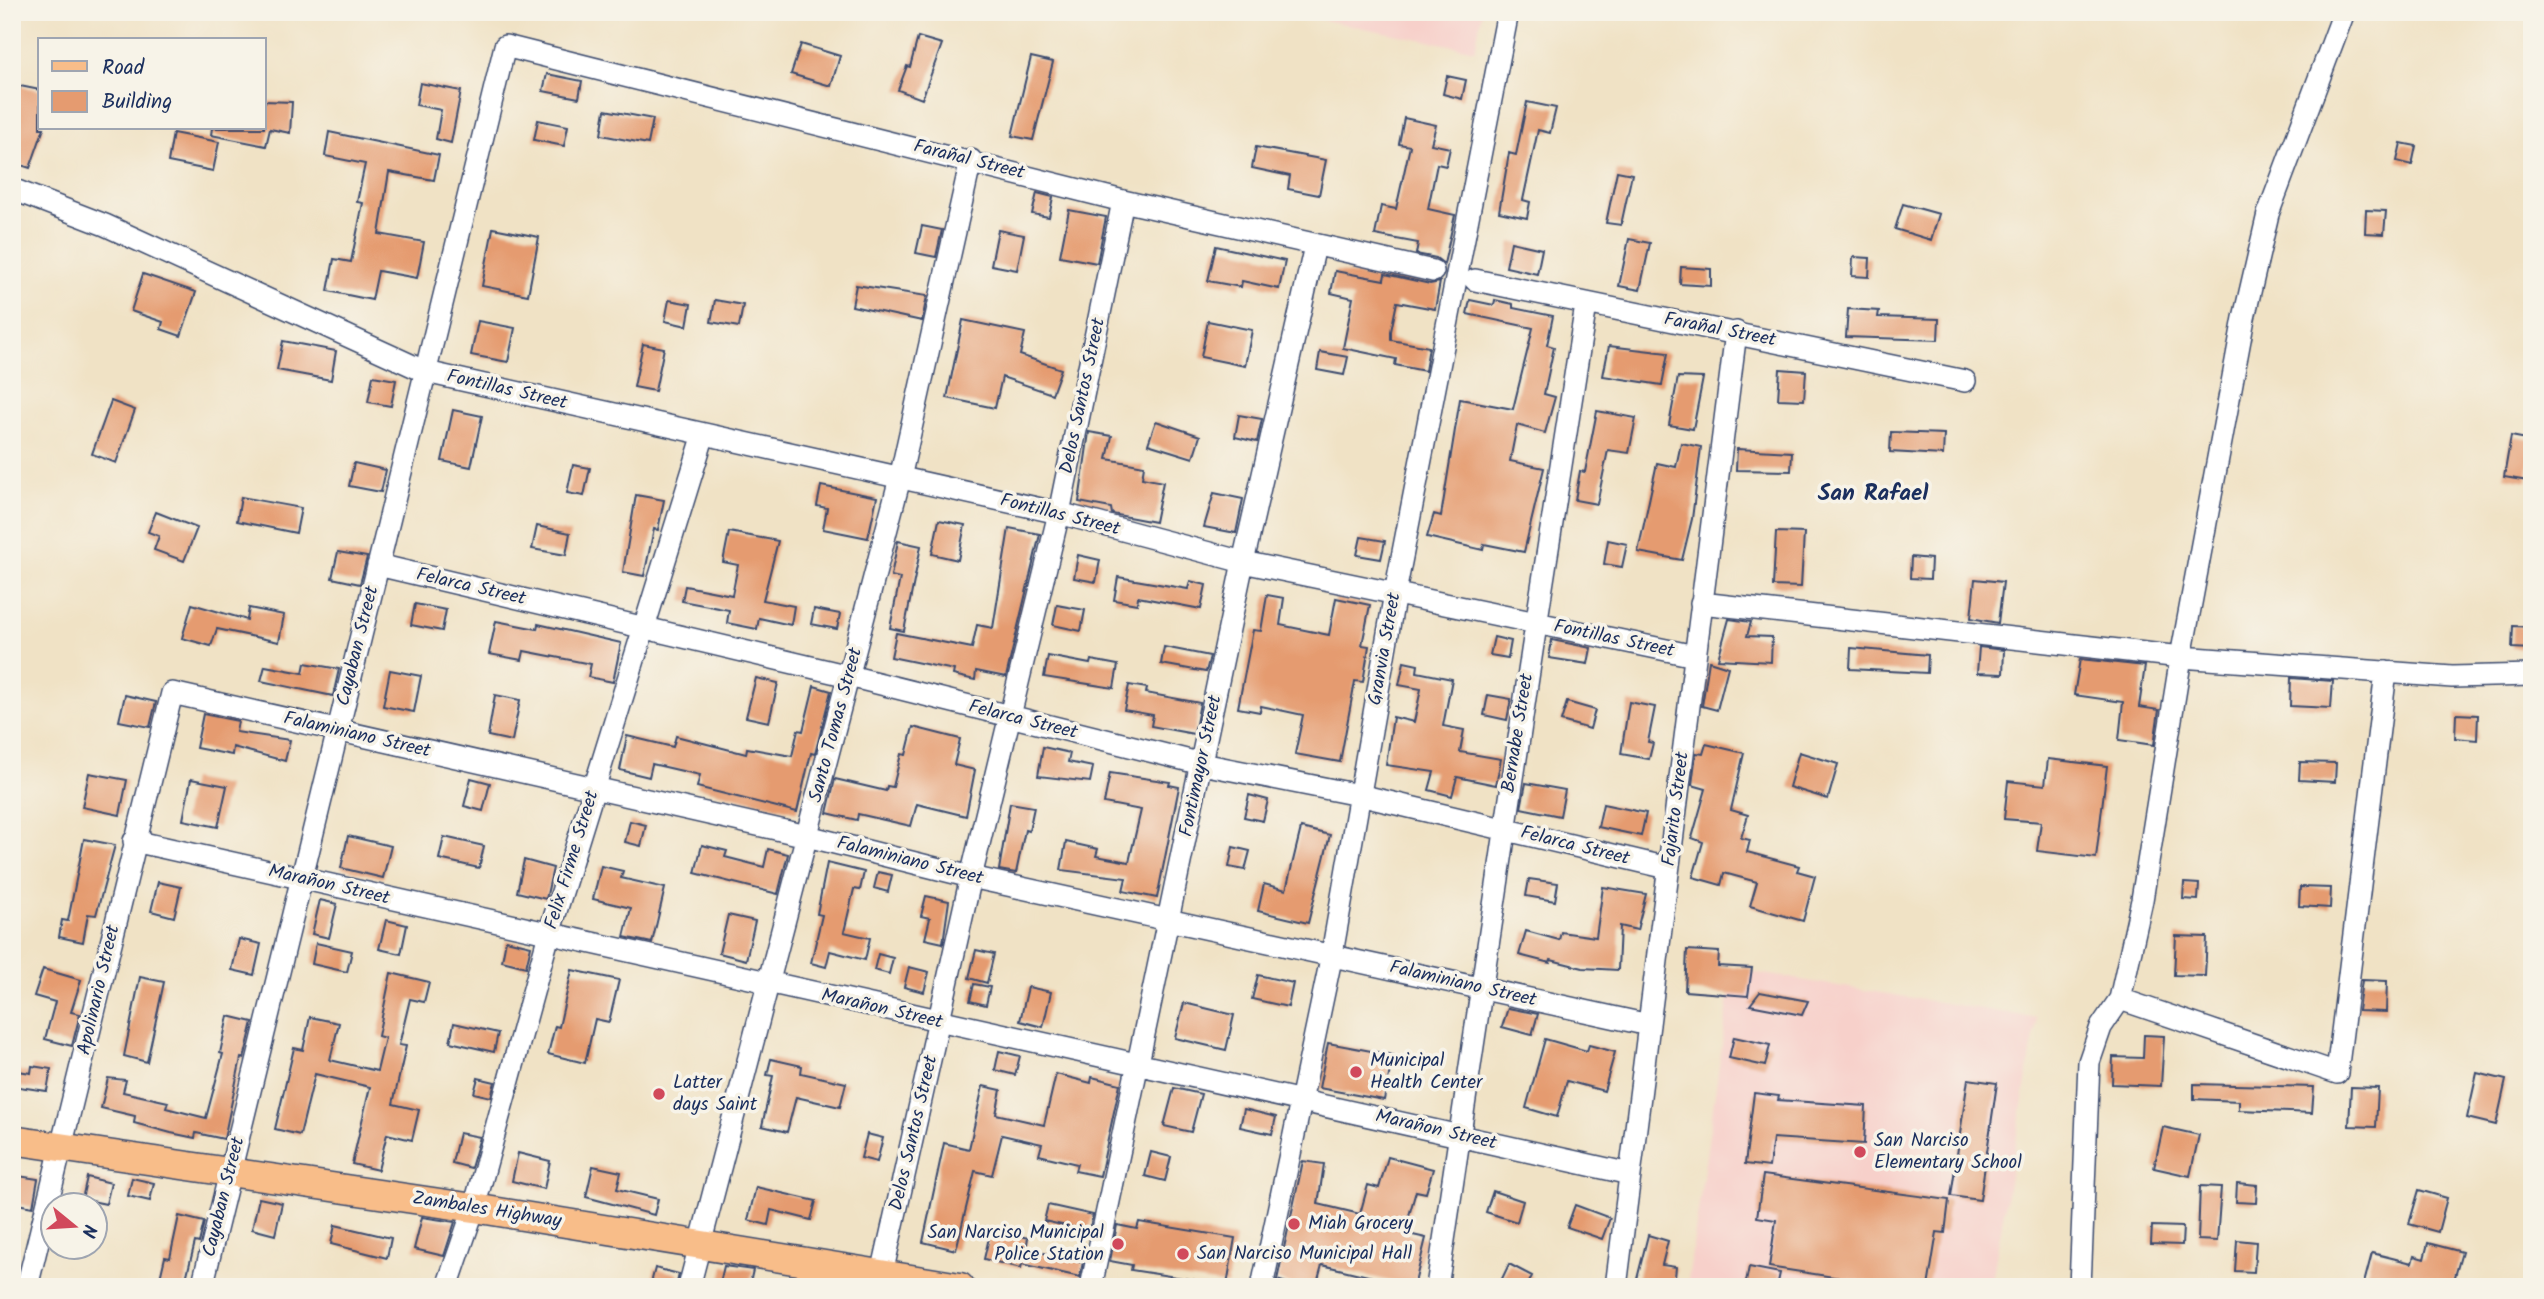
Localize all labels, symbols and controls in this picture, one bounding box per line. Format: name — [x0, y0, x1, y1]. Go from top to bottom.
legend — [38, 38, 266, 130]
text: Road — [102, 52, 145, 85]
text: Building — [102, 86, 172, 119]
street label: Farañal Street — [910, 132, 1028, 188]
street label: Farañal Street — [1661, 304, 1779, 356]
street label: Delos Santos Street — [1052, 315, 1114, 477]
street label: Fontillas Street — [444, 362, 571, 419]
district label: San Rafael — [1818, 476, 1929, 512]
street label: Fontillas Street — [997, 486, 1124, 545]
street label: Felarca Street — [413, 560, 529, 614]
street label: Cayaban Street — [329, 582, 388, 709]
street label: Granvia Street — [1360, 590, 1410, 708]
street label: Fontillas Street — [1551, 612, 1678, 667]
street label: Santo Tomas Street — [801, 644, 871, 806]
street label: Bernabe Street — [1494, 671, 1542, 795]
street label: Felarca Street — [965, 692, 1081, 748]
street label: Fontimayor Street — [1171, 692, 1231, 840]
street label: Falaminiano Street — [280, 703, 434, 767]
street label: Fajarito Street — [1654, 749, 1698, 868]
street label: Felix Firme Street — [537, 786, 608, 933]
street label: Felarca Street — [1517, 818, 1633, 874]
street label: Falaminiano Street — [834, 828, 987, 894]
street label: Marañon Street — [265, 856, 393, 914]
street label: Apolinario Street — [69, 921, 129, 1058]
street label: Falaminiano Street — [1386, 952, 1540, 1016]
street label: Marañon Street — [818, 980, 946, 1038]
place label: Municipal Health Center — [1370, 1046, 1484, 1098]
street label: Delos Santos Street — [882, 1052, 947, 1214]
marker: Municipal Health Center — [1348, 1064, 1364, 1080]
place label: Latter days Saint — [673, 1068, 758, 1120]
marker: Latter days Saint — [651, 1086, 667, 1102]
street label: Marañon Street — [1372, 1101, 1500, 1159]
place label: San Narciso Elementary School — [1874, 1126, 2022, 1178]
street label: Cayaban Street — [195, 1133, 254, 1260]
marker: San Narciso Elementary School — [1852, 1144, 1868, 1160]
street label: Zambales Highway — [410, 1183, 565, 1237]
north arrow — [38, 1190, 108, 1260]
place label: Miah Grocery — [1308, 1209, 1414, 1239]
marker: Miah Grocery — [1286, 1216, 1302, 1232]
place label: San Narciso Municipal Police Station — [927, 1218, 1104, 1270]
text: N — [72, 1220, 104, 1241]
marker: San Narciso Municipal Police Station — [1110, 1236, 1126, 1252]
place label: San Narciso Municipal Hall — [1197, 1239, 1412, 1269]
marker: San Narciso Municipal Hall — [1175, 1246, 1191, 1262]

